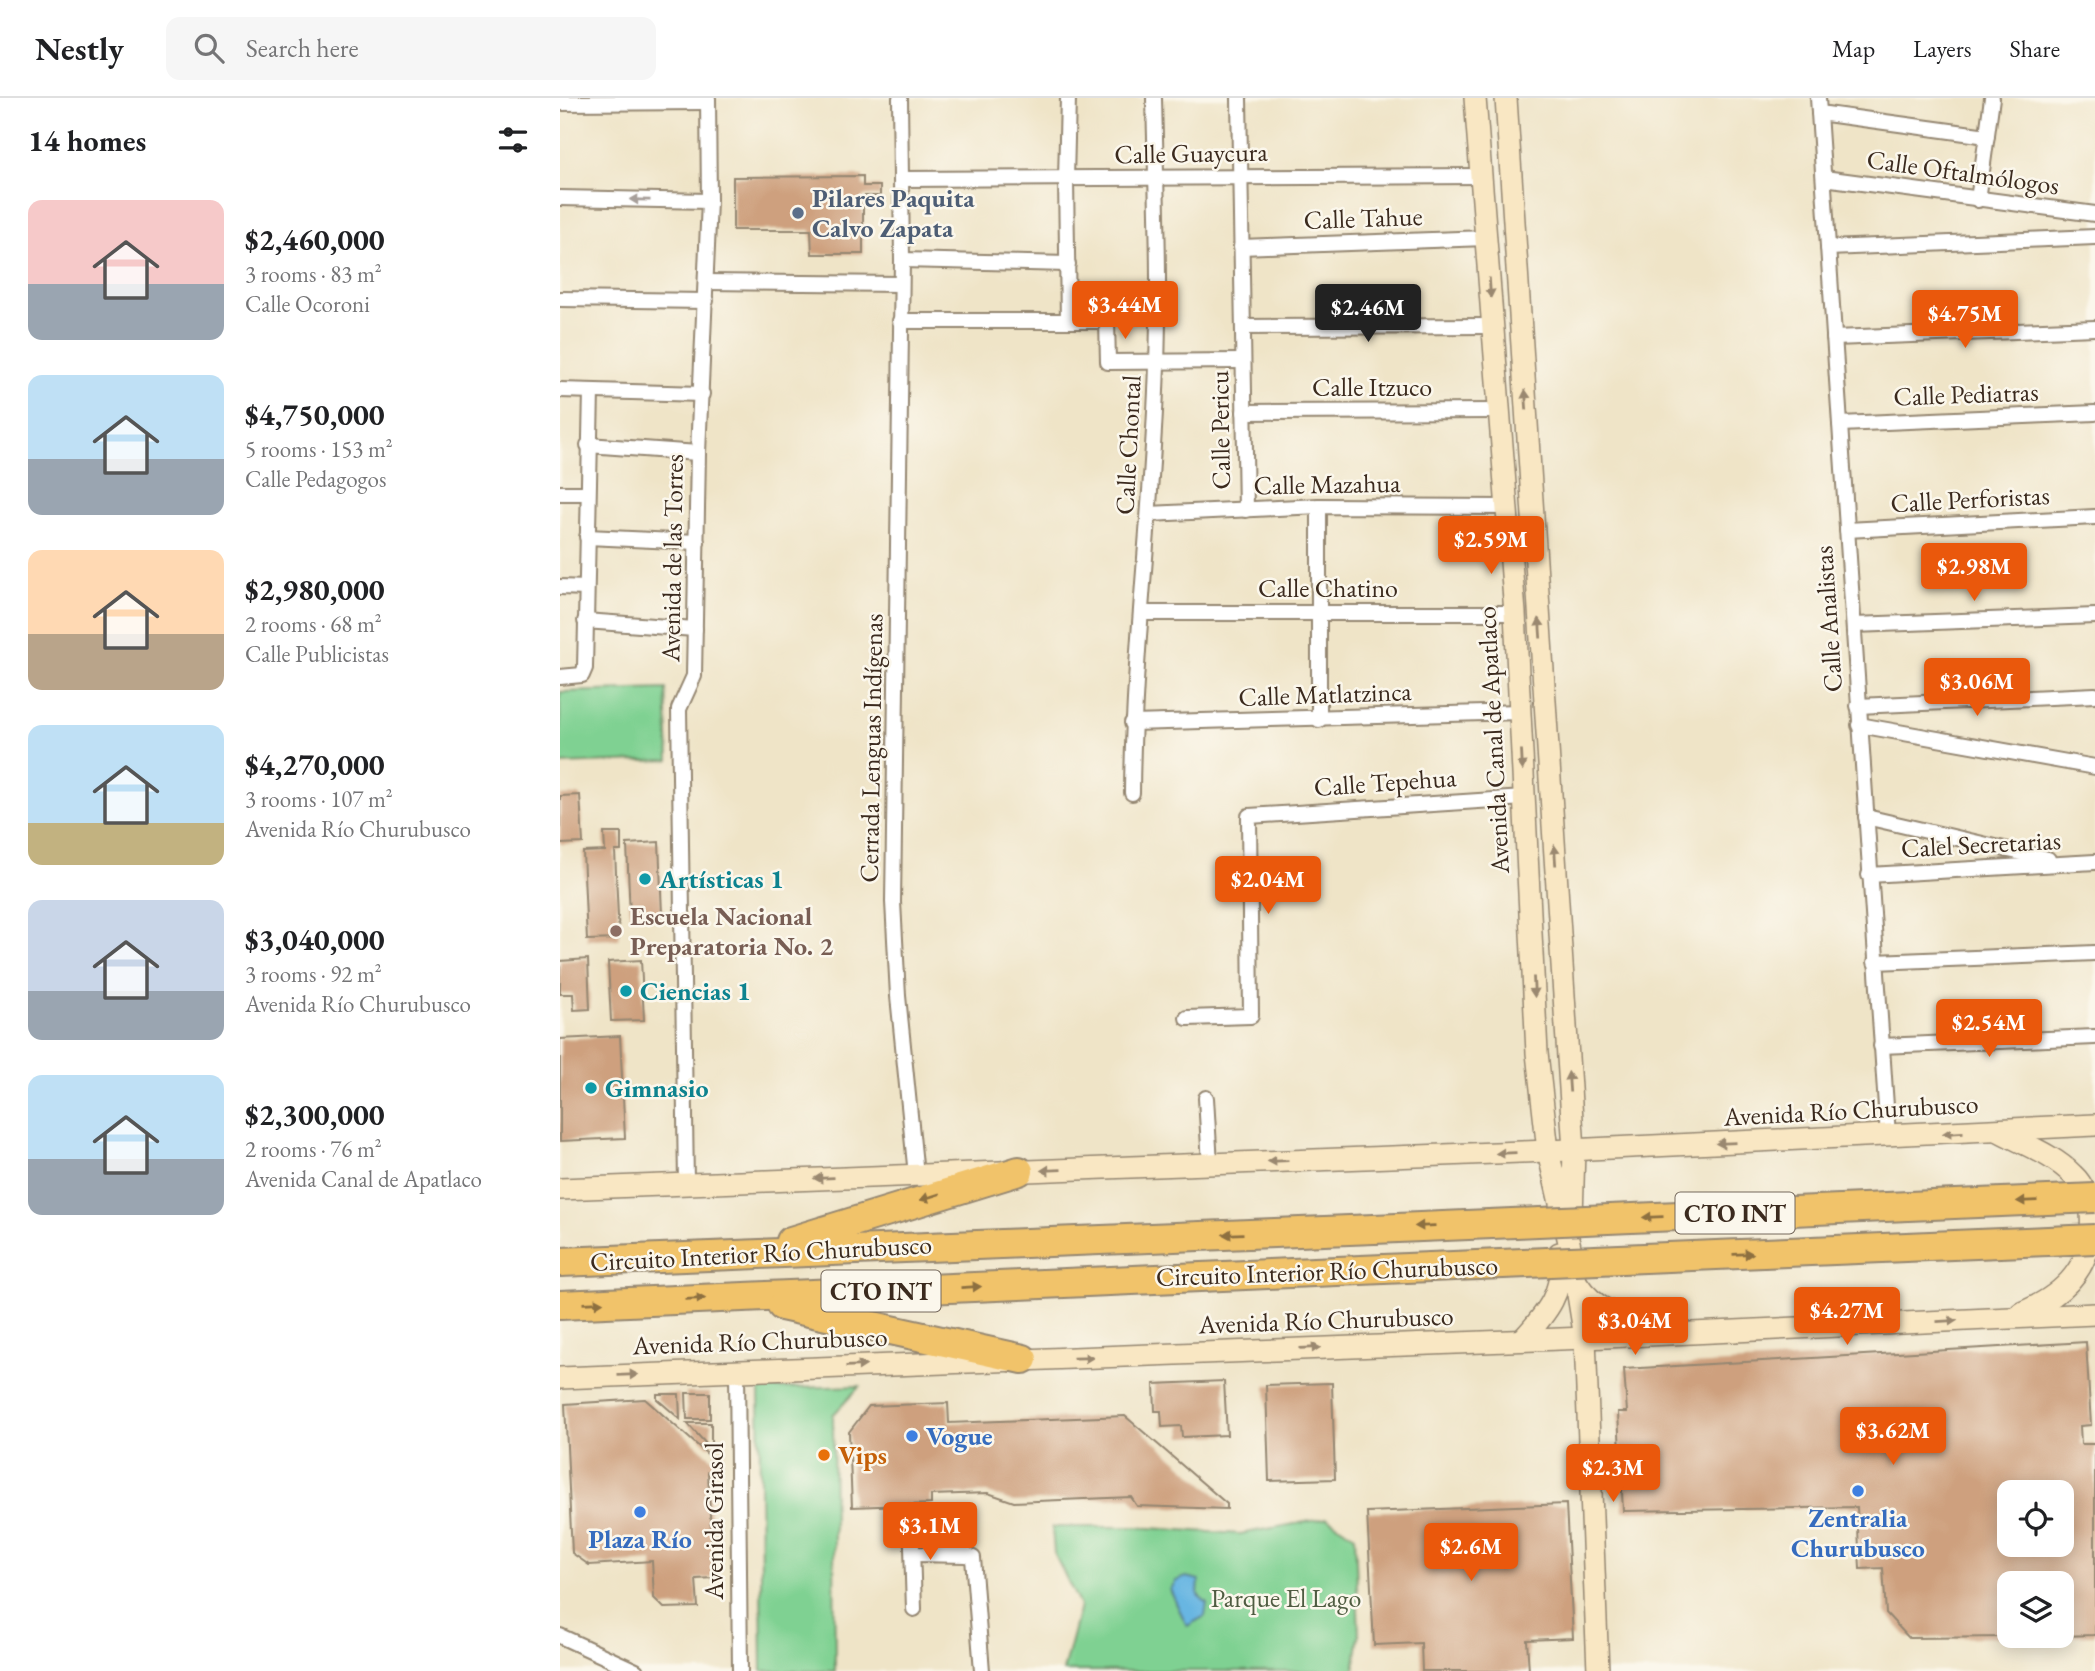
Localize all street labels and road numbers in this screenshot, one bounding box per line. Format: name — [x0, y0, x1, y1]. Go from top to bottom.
street label: Calle Guaycura — [1114, 135, 1269, 171]
street label: Calle Oftalmólogos — [1865, 142, 2061, 202]
street label: Calle Tahue — [1303, 199, 1423, 237]
street label: Calle Pericu — [1202, 370, 1238, 490]
street label: Calle Itzuco — [1312, 370, 1432, 404]
street label: Calle Chontal — [1107, 374, 1149, 516]
street label: Calle Pediatras — [1893, 374, 2039, 414]
street label: Avenida de las Torres — [653, 454, 691, 663]
street label: Calle Mazahua — [1253, 466, 1401, 502]
street label: Calle Perforistas — [1890, 478, 2050, 520]
street label: Calle Analistas — [1806, 545, 1850, 693]
street label: Calle Chatino — [1258, 571, 1398, 605]
street label: Avenida Canal de Apatlaco — [1469, 605, 1517, 876]
street label: Cerrada Lenguas Indígenas — [852, 613, 890, 883]
street label: Calle Matlatzinca — [1238, 674, 1413, 714]
street label: Calle Tepehua — [1313, 760, 1458, 804]
street label: Calel Secretarias — [1900, 823, 2062, 865]
street label: Avenida Río Churubusco — [1722, 1086, 1979, 1134]
road number: CTO INT — [1676, 1192, 1794, 1233]
street label: Circuito Interior Río Churubusco — [589, 1227, 933, 1279]
street label: Circuito Interior Río Churubusco — [1155, 1248, 1499, 1294]
road number: CTO INT — [822, 1270, 940, 1311]
street label: Avenida Río Churubusco — [1197, 1299, 1454, 1341]
street label: Avenida Río Churubusco — [631, 1320, 888, 1362]
street label: Avenida Girasol — [697, 1442, 731, 1601]

